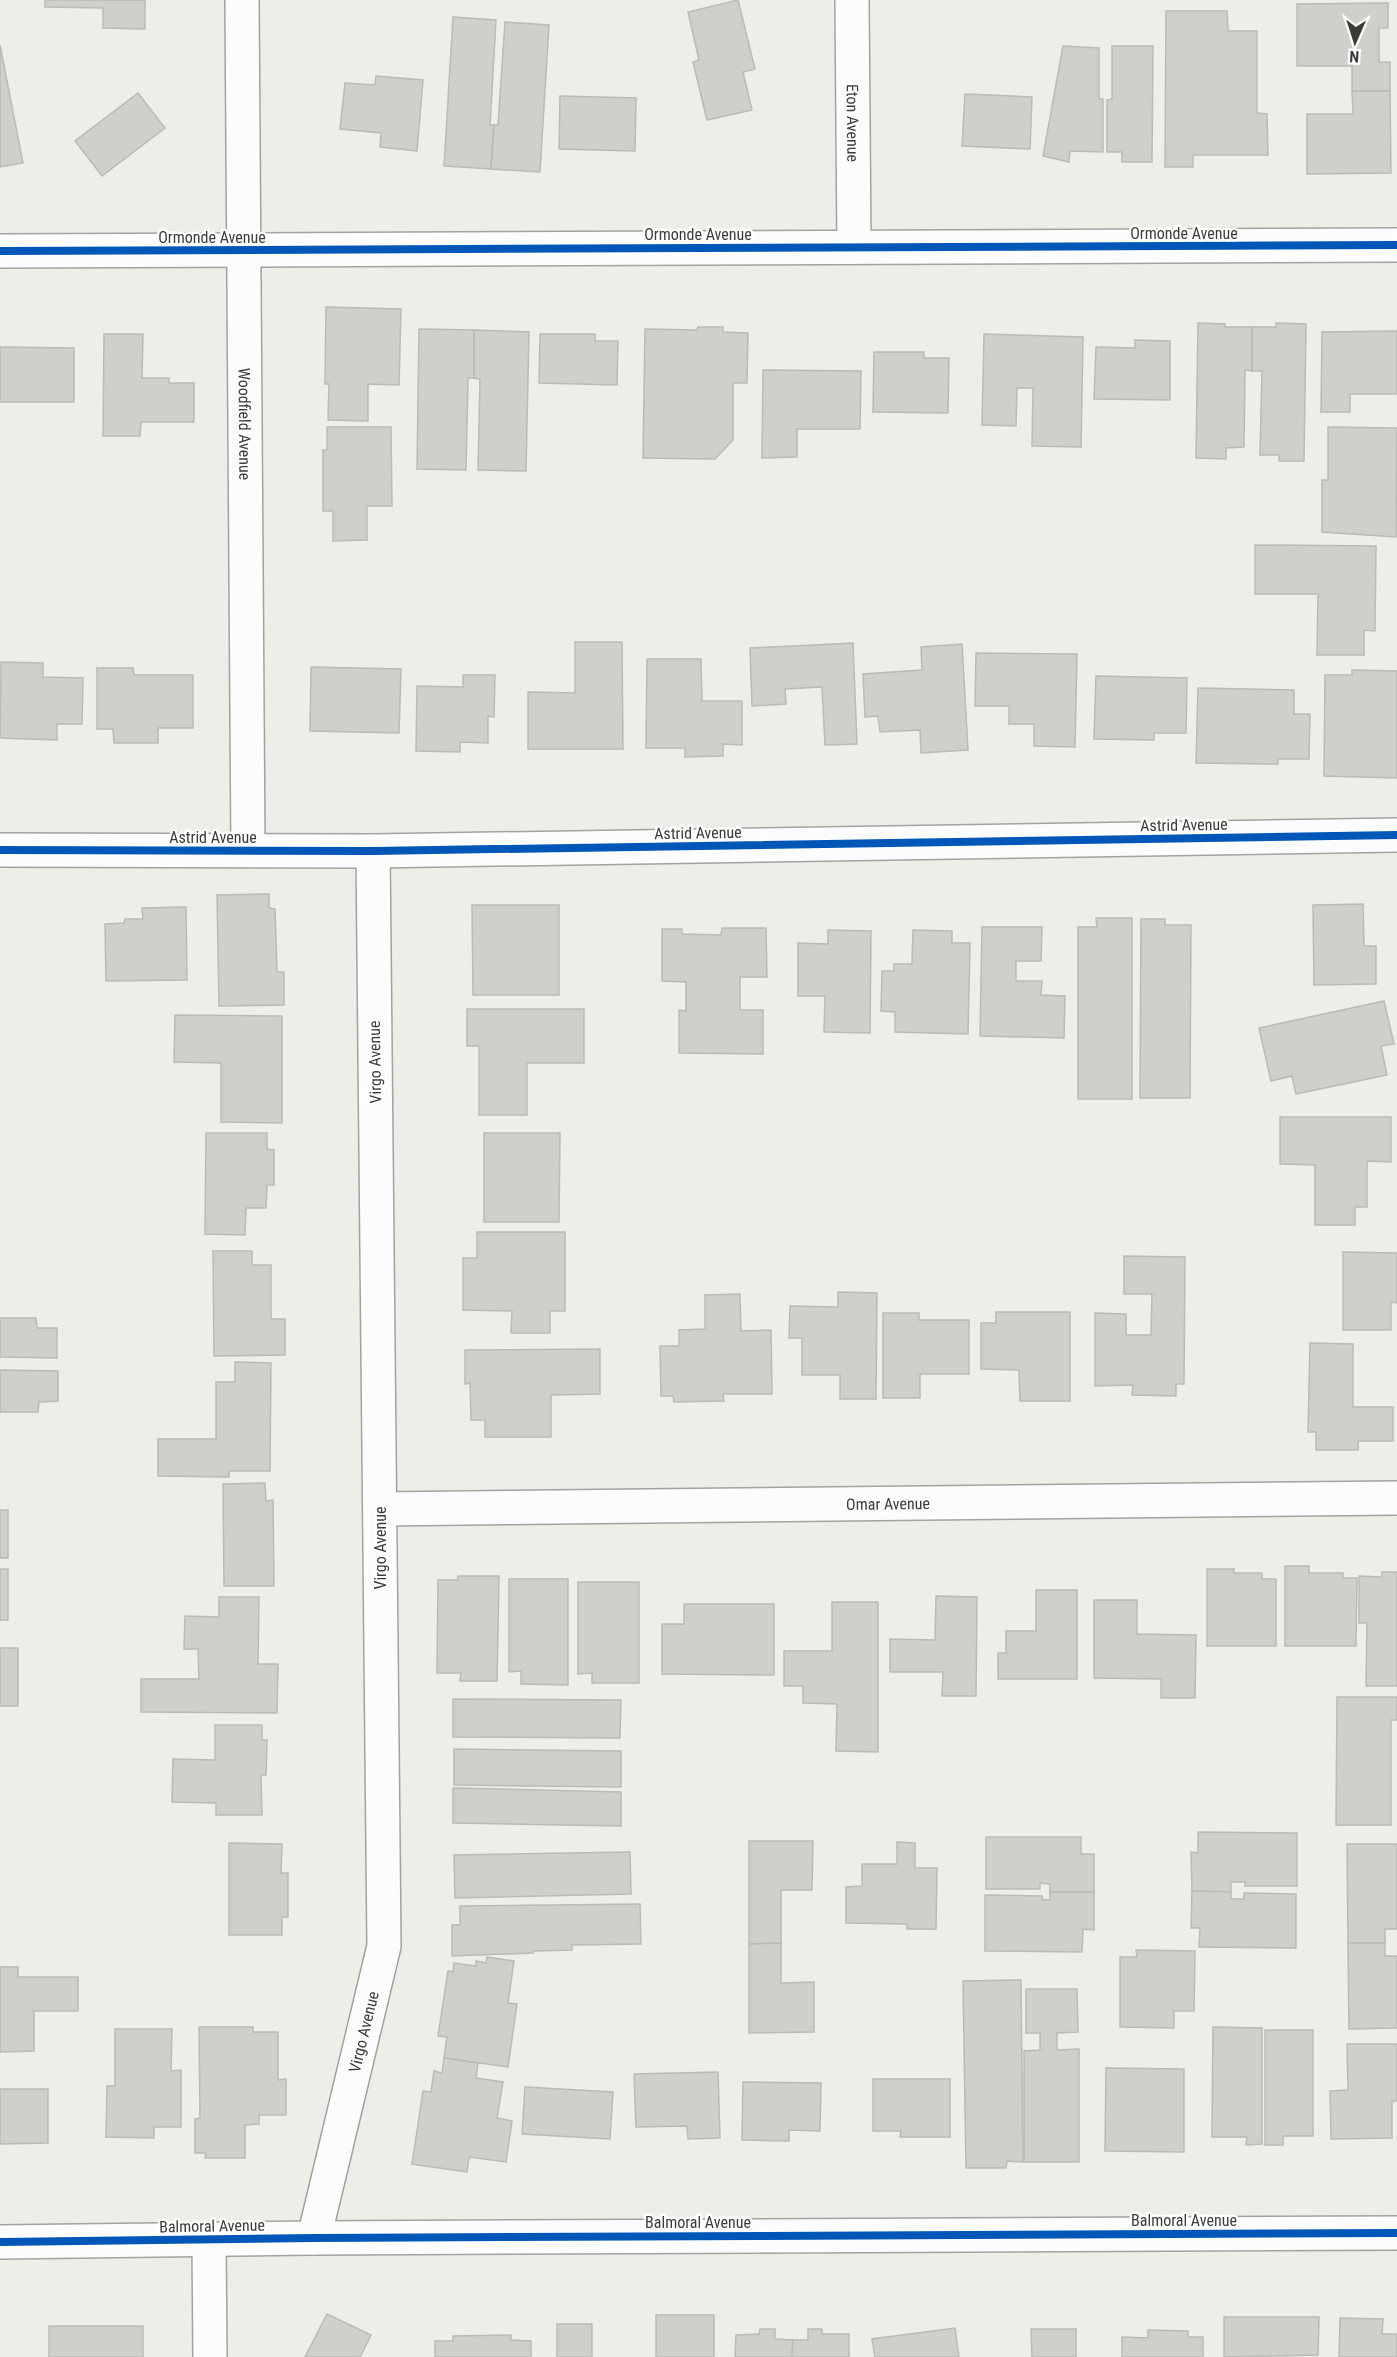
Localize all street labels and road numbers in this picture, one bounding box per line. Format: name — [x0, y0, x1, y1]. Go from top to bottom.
street label: Eton Avenue — [843, 84, 863, 162]
street label: Ormonde Avenue — [1130, 224, 1238, 243]
street label: Ormonde Avenue — [644, 225, 752, 244]
street label: Ormonde Avenue — [158, 228, 266, 247]
street label: Woodfield Avenue — [235, 368, 255, 480]
street label: Astrid Avenue — [1140, 815, 1228, 835]
street label: Astrid Avenue — [654, 823, 742, 843]
street label: Astrid Avenue — [169, 828, 257, 847]
street label: Virgo Avenue — [365, 1020, 385, 1104]
street label: Omar Avenue — [846, 1494, 930, 1513]
street label: Virgo Avenue — [371, 1506, 390, 1590]
street label: Virgo Avenue — [345, 1989, 382, 2074]
street label: Balmoral Avenue — [1131, 2211, 1237, 2230]
street label: Balmoral Avenue — [645, 2213, 751, 2232]
street label: Balmoral Avenue — [159, 2216, 265, 2236]

